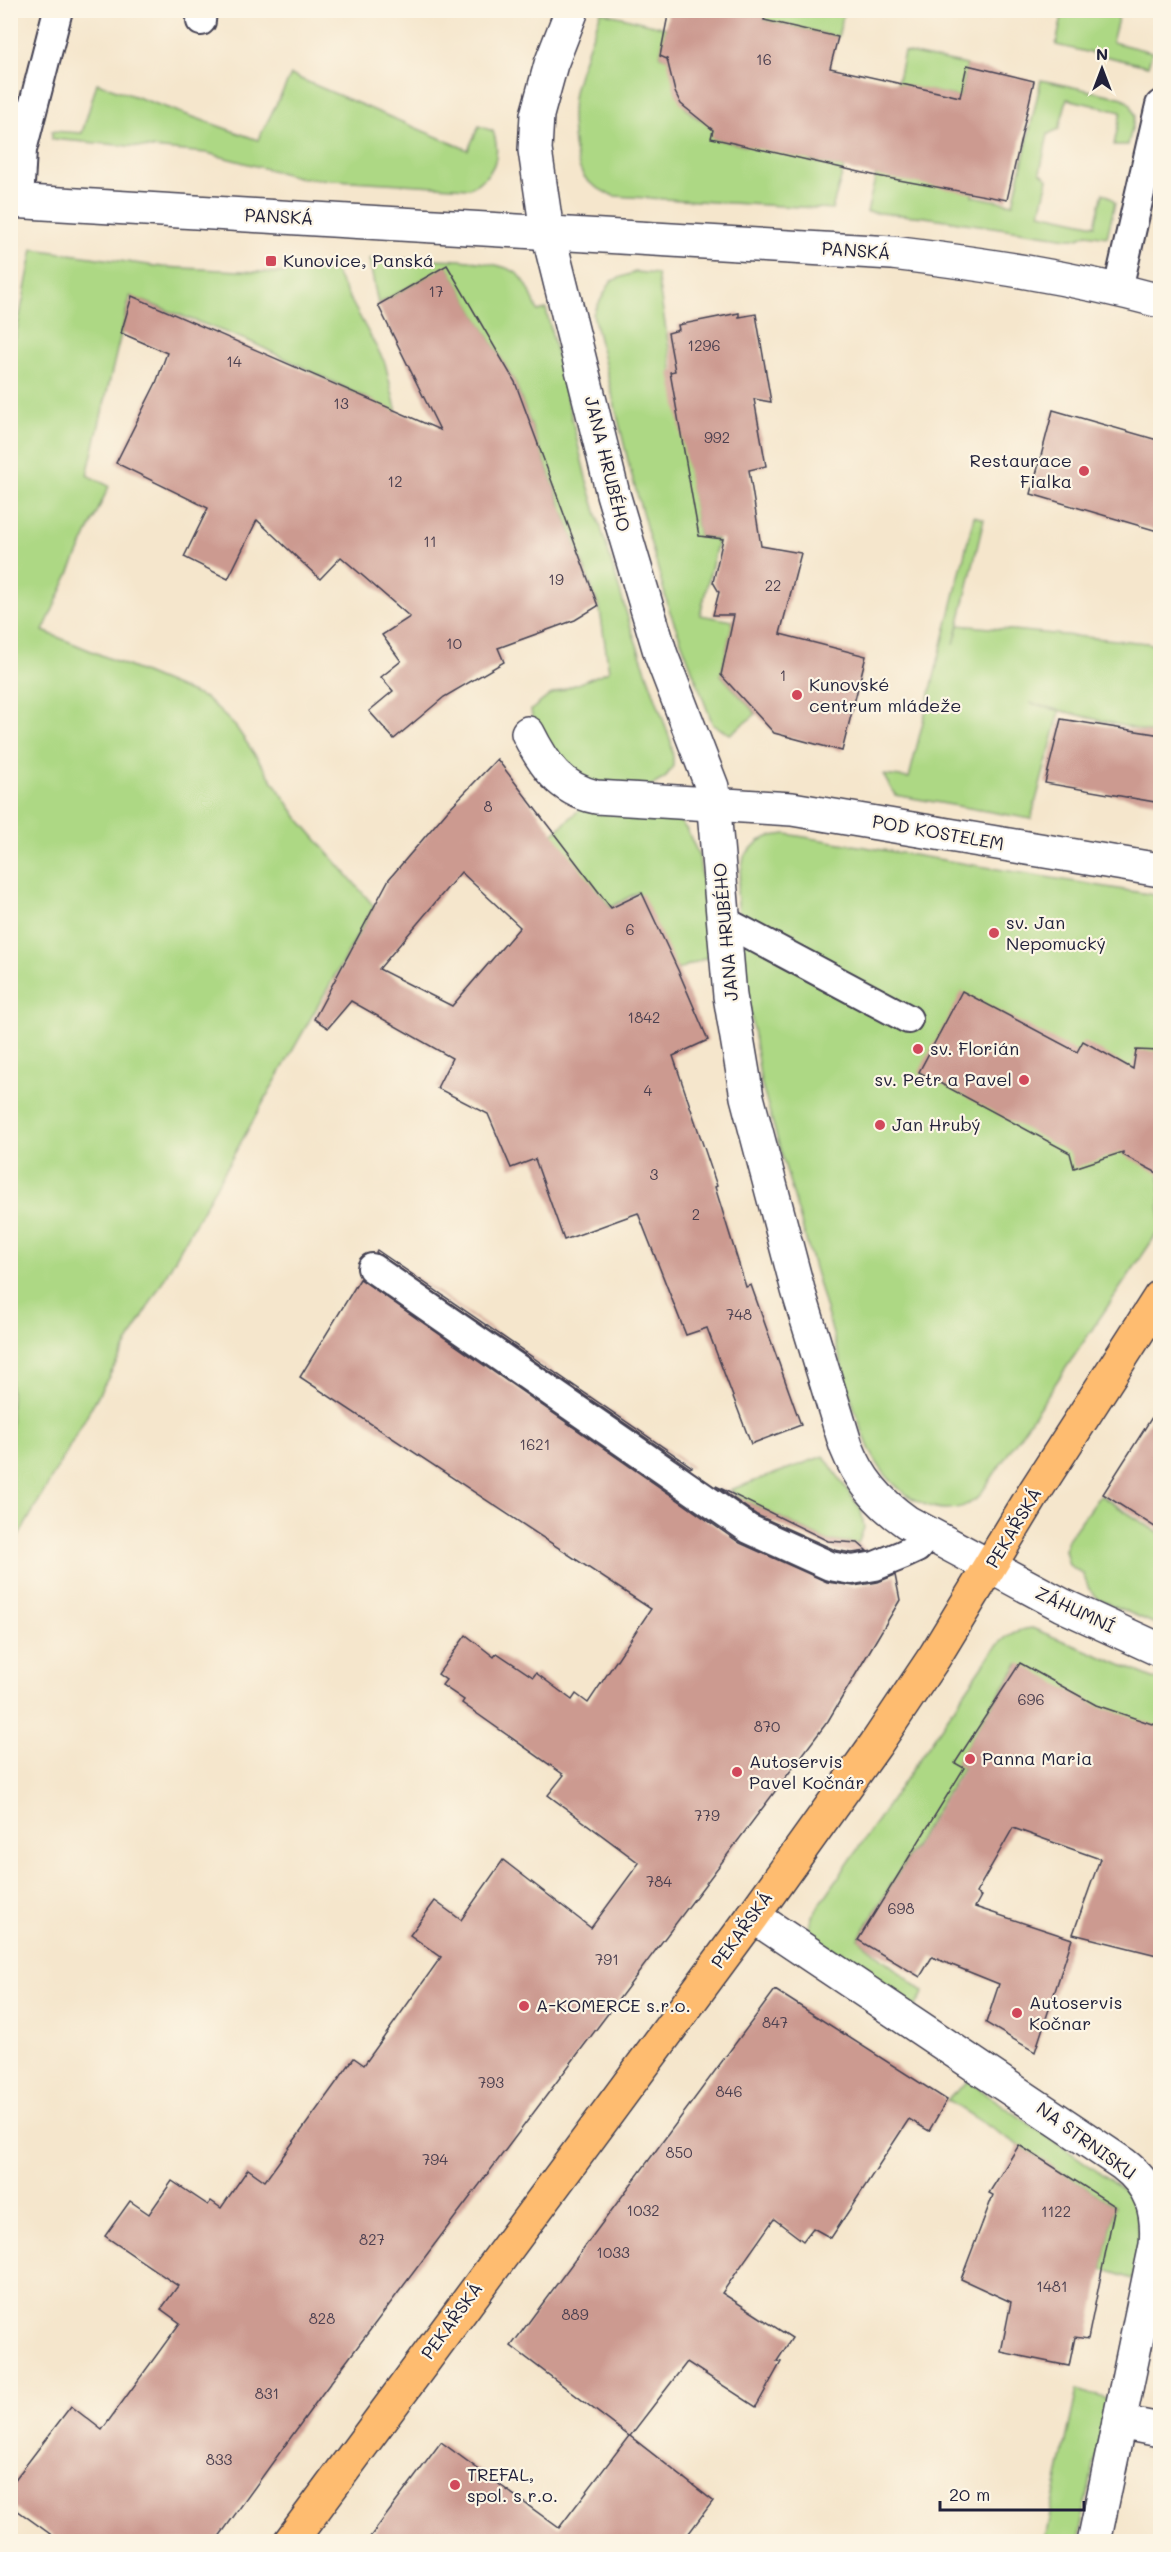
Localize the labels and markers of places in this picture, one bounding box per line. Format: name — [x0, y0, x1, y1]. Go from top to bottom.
place label: Kunovice, Panská — [283, 248, 434, 272]
marker: Kunovice, Panská — [264, 254, 278, 268]
place label: Restaurace Fialka — [970, 448, 1072, 493]
marker: Restaurace Fialka — [1077, 464, 1091, 478]
place label: Kunovské centrum mládeže — [809, 672, 961, 717]
marker: Kunovské centrum mládeže — [790, 688, 804, 702]
place label: sv. Jan Nepomucký — [1006, 910, 1106, 955]
marker: sv. Jan Nepomucký — [987, 926, 1001, 940]
place label: sv. Florián — [930, 1036, 1019, 1060]
marker: sv. Florián — [911, 1042, 925, 1056]
place label: sv. Petr a Pavel — [874, 1067, 1012, 1091]
marker: sv. Petr a Pavel — [1017, 1073, 1031, 1087]
place label: Jan Hrubý — [892, 1112, 981, 1136]
marker: Jan Hrubý — [873, 1118, 887, 1132]
place label: Panna Maria — [982, 1746, 1092, 1770]
place label: Autoservis Pavel Kočnár — [749, 1749, 865, 1794]
marker: Panna Maria — [963, 1752, 977, 1766]
marker: Autoservis Pavel Kočnár — [730, 1765, 744, 1779]
place label: Autoservis Kočnar — [1029, 1990, 1123, 2035]
place label: A-KOMERCE s.r.o. — [536, 1993, 691, 2017]
marker: A-KOMERCE s.r.o. — [517, 1999, 531, 2013]
marker: Autoservis Kočnar — [1010, 2006, 1024, 2020]
place label: TREFAL, spol. s r.o. — [467, 2462, 558, 2507]
marker: TREFAL, spol. s r.o. — [448, 2478, 462, 2492]

